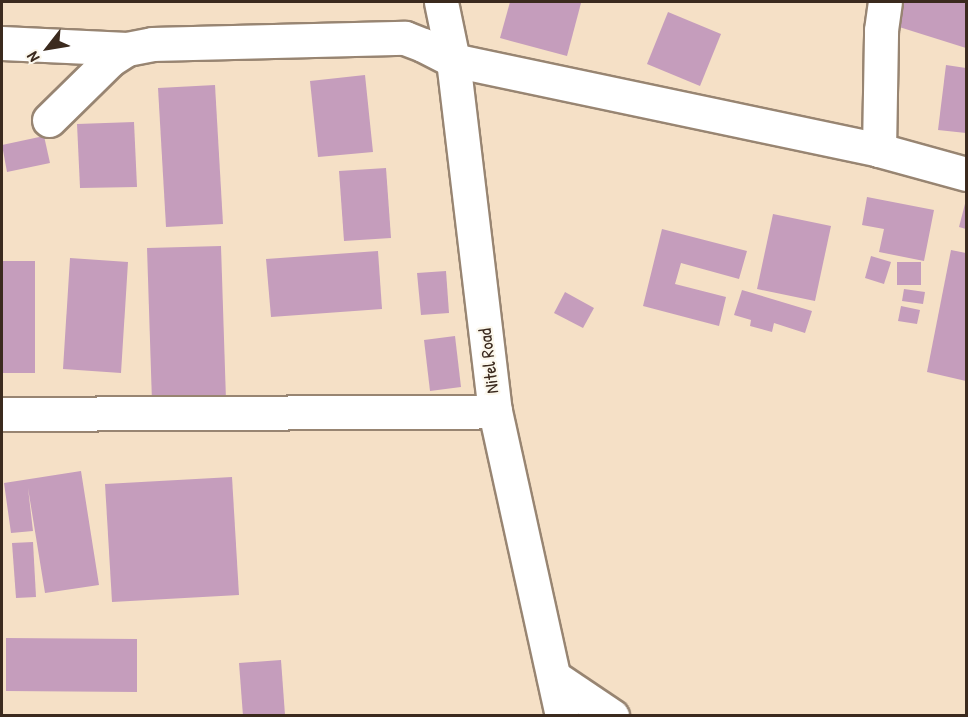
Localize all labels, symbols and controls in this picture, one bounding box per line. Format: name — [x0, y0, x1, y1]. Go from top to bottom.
north arrow — [18, 18, 78, 78]
text: N — [21, 48, 44, 67]
street label: Nitel Road — [474, 327, 504, 395]

